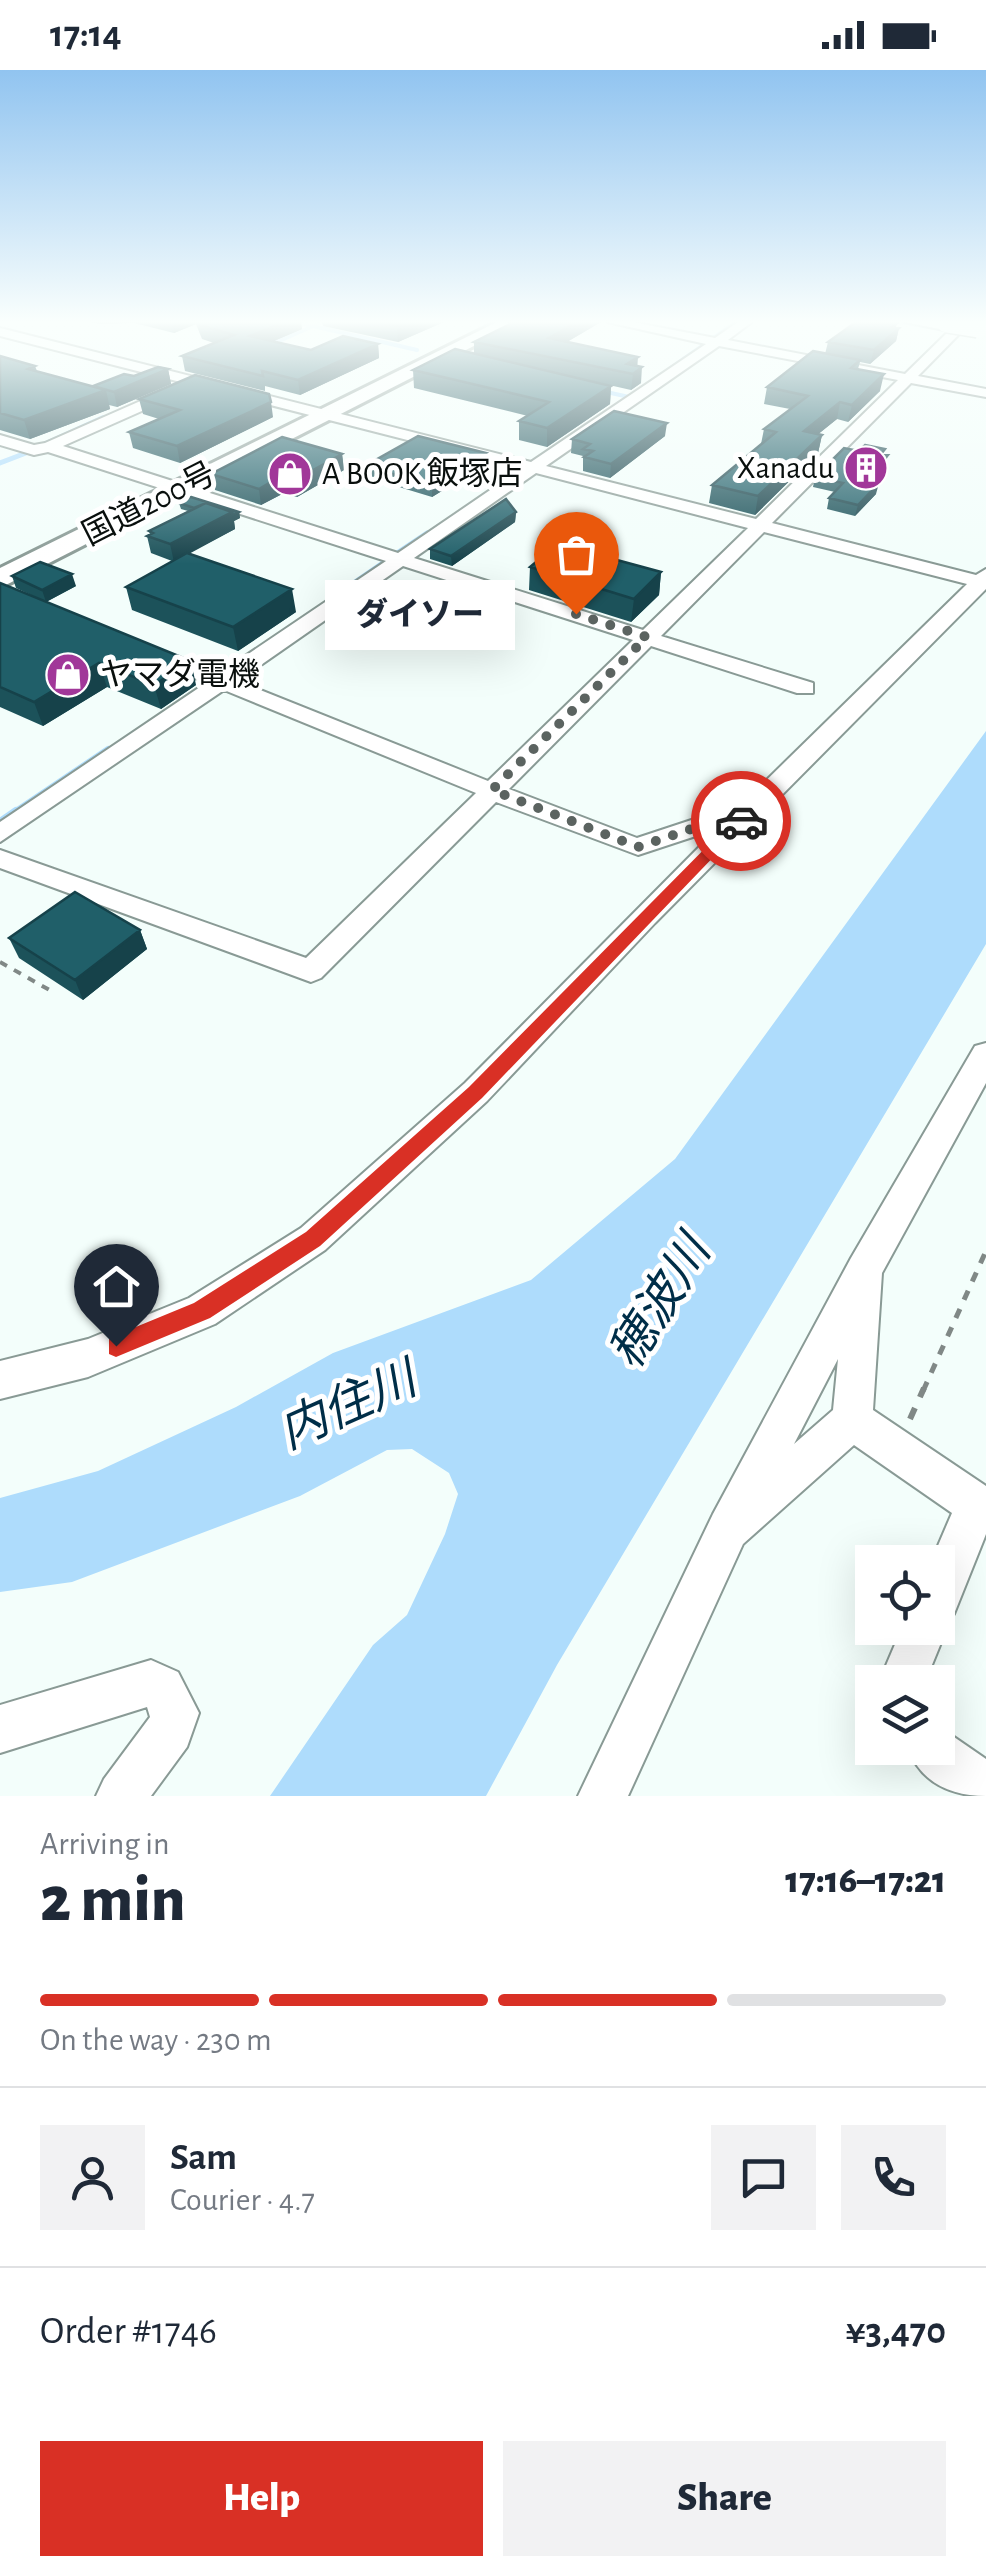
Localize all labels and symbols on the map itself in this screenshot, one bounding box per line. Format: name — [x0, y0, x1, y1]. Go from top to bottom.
building icon: Xanadu — [843, 445, 889, 491]
shop icon: A BOOK 飯塚店 — [267, 451, 313, 497]
place label: Xanadu — [737, 452, 834, 484]
street label: 国道200号 — [77, 455, 221, 551]
place label: A BOOK 飯塚店 — [322, 456, 522, 490]
pin — [534, 512, 619, 615]
callout: ダイソー — [326, 579, 516, 649]
shop icon: ヤマダ電機 — [45, 652, 91, 698]
place label: ヤマダ電機 — [100, 657, 260, 691]
courier — [691, 771, 791, 871]
water label: 穂波川 — [600, 1223, 722, 1377]
pin — [74, 1244, 159, 1347]
water label: 内住川 — [271, 1351, 428, 1458]

